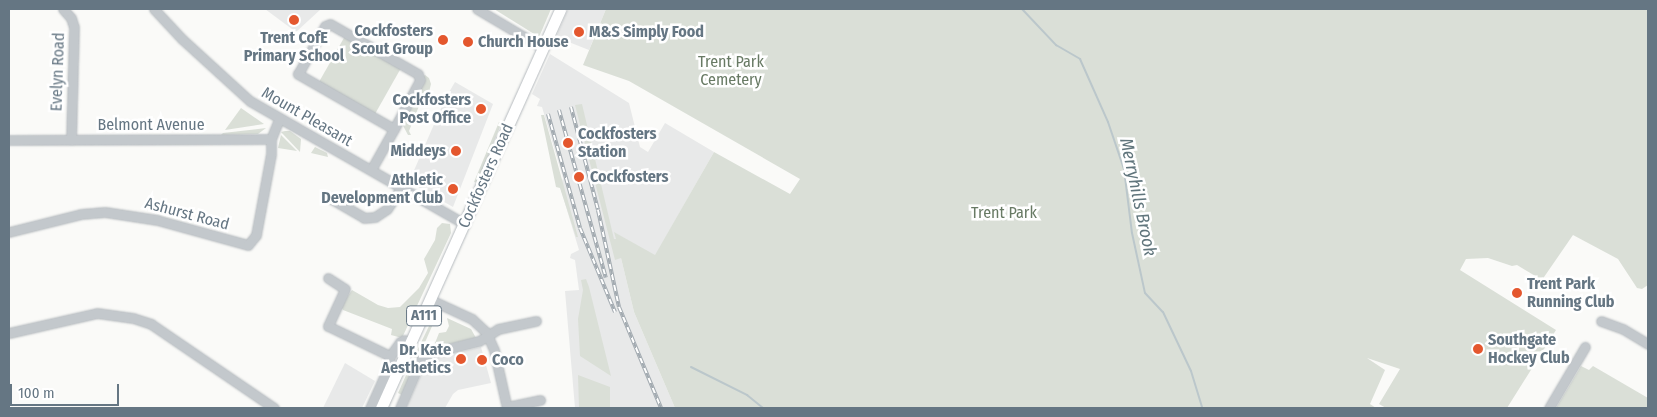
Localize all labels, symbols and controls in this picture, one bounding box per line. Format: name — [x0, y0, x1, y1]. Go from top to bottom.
marker: Trent CofE Primary School — [288, 14, 300, 26]
place label: Cockfosters Scout Group — [352, 21, 433, 59]
place label: M&S Simply Food — [589, 22, 704, 42]
marker: M&S Simply Food — [573, 26, 585, 38]
place label: Trent CofE Primary School — [244, 28, 344, 66]
street label: Evelyn Road — [47, 32, 69, 112]
place label: Church House — [478, 32, 569, 52]
marker: Cockfosters Scout Group — [437, 34, 449, 46]
marker: Church House — [462, 36, 474, 48]
park label: Trent Park Cemetery — [698, 52, 764, 90]
street label: Mount Pleasant — [258, 83, 356, 151]
place label: Cockfosters Post Office — [392, 90, 471, 128]
marker: Cockfosters Post Office — [475, 103, 487, 115]
street label: Belmont Avenue — [97, 115, 205, 135]
street label: Cockfosters Road — [454, 121, 518, 231]
place label: Cockfosters Station — [578, 124, 657, 162]
water label: Merryhills Brook — [1115, 136, 1161, 258]
marker: Cockfosters Station — [562, 137, 574, 149]
place label: Middeys — [390, 141, 446, 161]
marker: Middeys — [450, 145, 462, 157]
place label: Cockfosters — [590, 167, 669, 187]
place label: Athletic Development Club — [321, 170, 443, 208]
marker: Cockfosters — [572, 170, 586, 184]
marker: Athletic Development Club — [447, 183, 459, 195]
street label: Ashurst Road — [143, 194, 231, 234]
park label: Trent Park — [971, 203, 1037, 223]
place label: Trent Park Running Club — [1527, 274, 1614, 312]
marker: Trent Park Running Club — [1511, 287, 1523, 299]
road number: A111 — [405, 304, 443, 328]
place label: Southgate Hockey Club — [1488, 330, 1570, 368]
place label: Dr. Kate Aesthetics — [381, 340, 451, 378]
marker: Southgate Hockey Club — [1472, 343, 1484, 355]
place label: Coco — [492, 350, 524, 370]
marker: Dr. Kate Aesthetics — [455, 353, 467, 365]
marker: Coco — [476, 354, 488, 366]
scale bar — [12, 374, 121, 406]
text: 100 m — [18, 384, 55, 402]

